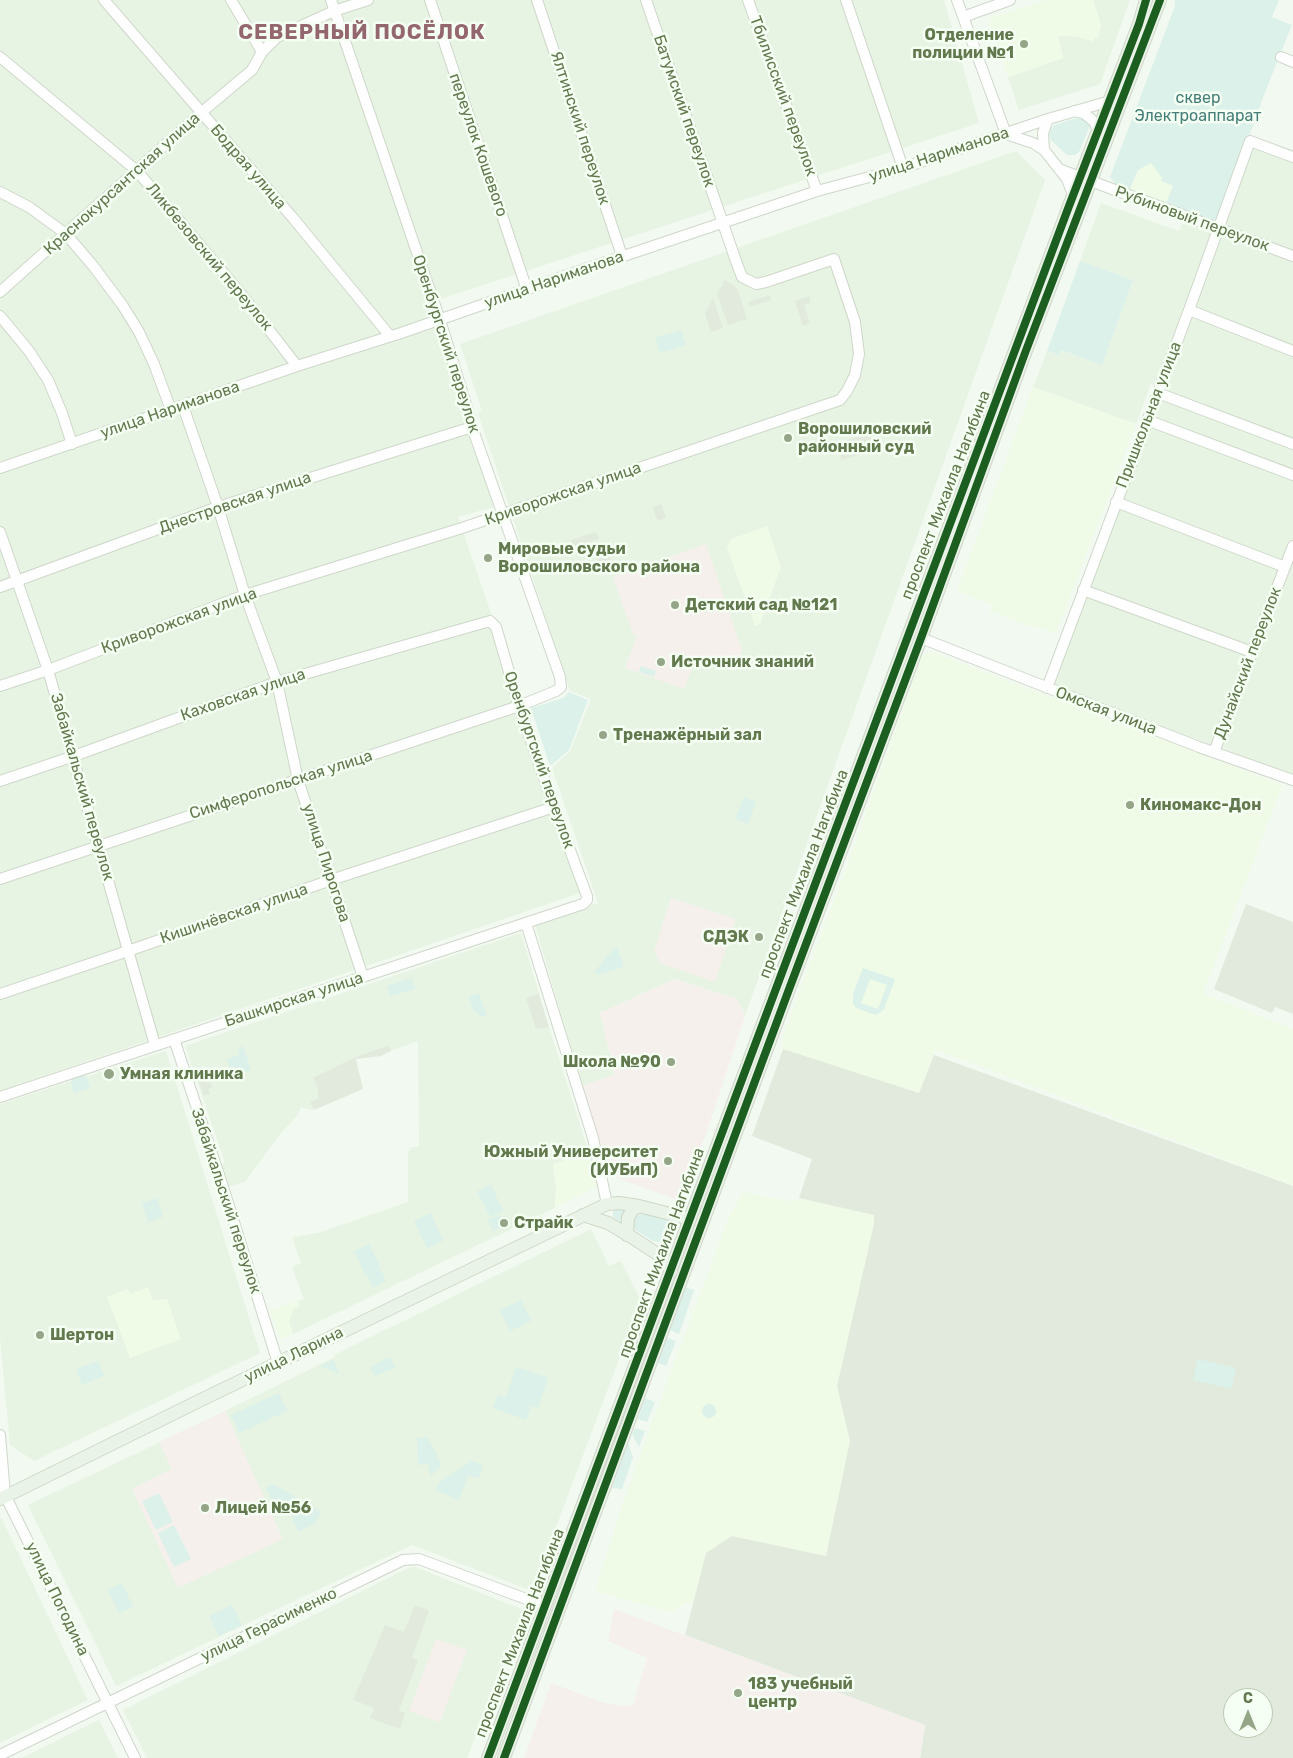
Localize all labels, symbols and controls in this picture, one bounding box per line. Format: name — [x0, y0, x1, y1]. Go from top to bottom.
street label: Тбилисский переулок — [745, 13, 821, 179]
district label: СЕВЕРНЫЙ ПОСЁЛОК — [236, 20, 488, 46]
place label: Отделение полиции №1 — [912, 25, 1014, 63]
street label: Батумский переулок — [649, 32, 719, 190]
marker: Отделение полиции №1 — [1018, 38, 1030, 50]
street label: Ялтинский переулок — [546, 49, 614, 207]
street label: переулок Кошевого — [444, 71, 512, 219]
park label: cквер Электроаппарат — [1135, 88, 1261, 126]
street label: Краснокурсантская улица — [40, 109, 204, 259]
street label: Бодрая улица — [206, 121, 290, 213]
street label: улица Нариманова — [867, 123, 1011, 187]
street label: Ликбезовский переулок — [142, 179, 276, 335]
street label: Рубиновый переулок — [1112, 182, 1272, 256]
street label: улица Нариманова — [482, 247, 626, 313]
street label: Оренбургский переулок — [408, 253, 484, 435]
street label: Пришкольная улица — [1112, 339, 1186, 491]
street label: улица Нариманова — [98, 377, 242, 443]
street label: проспект Михаила Нагибина — [897, 388, 995, 602]
place label: Ворошиловский районный суд — [798, 419, 931, 457]
marker: Ворошиловский районный суд — [782, 432, 794, 444]
street label: Криворожская улица — [482, 458, 644, 530]
street label: Днестровская улица — [156, 468, 314, 538]
place label: Мировые судьи Ворошиловского района — [498, 539, 700, 577]
marker: Мировые судьи Ворошиловского района — [482, 552, 494, 564]
street label: Криворожская улица — [99, 584, 259, 658]
street label: Дунайский переулок — [1210, 584, 1286, 742]
place label: Детский сад №121 — [685, 595, 837, 615]
marker: Детский сад №121 — [669, 599, 681, 611]
place label: Источник знаний — [671, 652, 814, 672]
marker: Источник знаний — [655, 656, 667, 668]
street label: Каховская улица — [178, 665, 308, 725]
street label: Оренбургский переулок — [500, 669, 578, 851]
street label: Омская улица — [1053, 683, 1159, 739]
street label: Забайкальский переулок — [46, 691, 118, 883]
place label: Тренажёрный зал — [613, 725, 762, 745]
marker: Тренажёрный зал — [597, 729, 609, 741]
street label: Симферопольская улица — [187, 746, 375, 824]
street label: проспект Михаила Нагибина — [755, 767, 853, 981]
place label: Киномакс-Дон — [1140, 795, 1261, 815]
marker: Киномакс-Дон — [1124, 799, 1136, 811]
street label: улица Пирогова — [298, 801, 354, 925]
street label: Кишинёвская улица — [158, 880, 310, 948]
place label: СДЭК — [703, 927, 749, 947]
marker: СДЭК — [753, 931, 765, 943]
street label: Башкирская улица — [222, 969, 366, 1031]
place label: Школа №90 — [563, 1052, 661, 1072]
marker: Школа №90 — [665, 1056, 677, 1068]
place label: Умная клиника — [120, 1064, 243, 1084]
marker: Умная клиника — [102, 1067, 116, 1081]
street label: Забайкальский переулок — [187, 1106, 265, 1296]
place label: Южный Университет (ИУБиП) — [484, 1142, 658, 1180]
street label: проспект Михаила Нагибина — [615, 1145, 709, 1361]
marker: Южный Университет (ИУБиП) — [662, 1155, 674, 1167]
place label: Страйк — [514, 1213, 573, 1233]
marker: Страйк — [498, 1217, 510, 1229]
street label: улица Ларина — [241, 1323, 347, 1387]
place label: Шертон — [50, 1325, 114, 1345]
marker: Шертон — [34, 1329, 46, 1341]
place label: Лицей №56 — [215, 1498, 311, 1518]
marker: Лицей №56 — [199, 1502, 211, 1514]
street label: проспект Михаила Нагибина — [471, 1526, 569, 1740]
street label: улица Погодина — [21, 1539, 93, 1659]
street label: улица Герасименко — [198, 1584, 340, 1666]
place label: 183 учебный центр — [748, 1674, 853, 1712]
marker: 183 учебный центр — [732, 1687, 744, 1699]
north arrow — [1223, 1688, 1273, 1738]
text: С — [1243, 1690, 1253, 1707]

